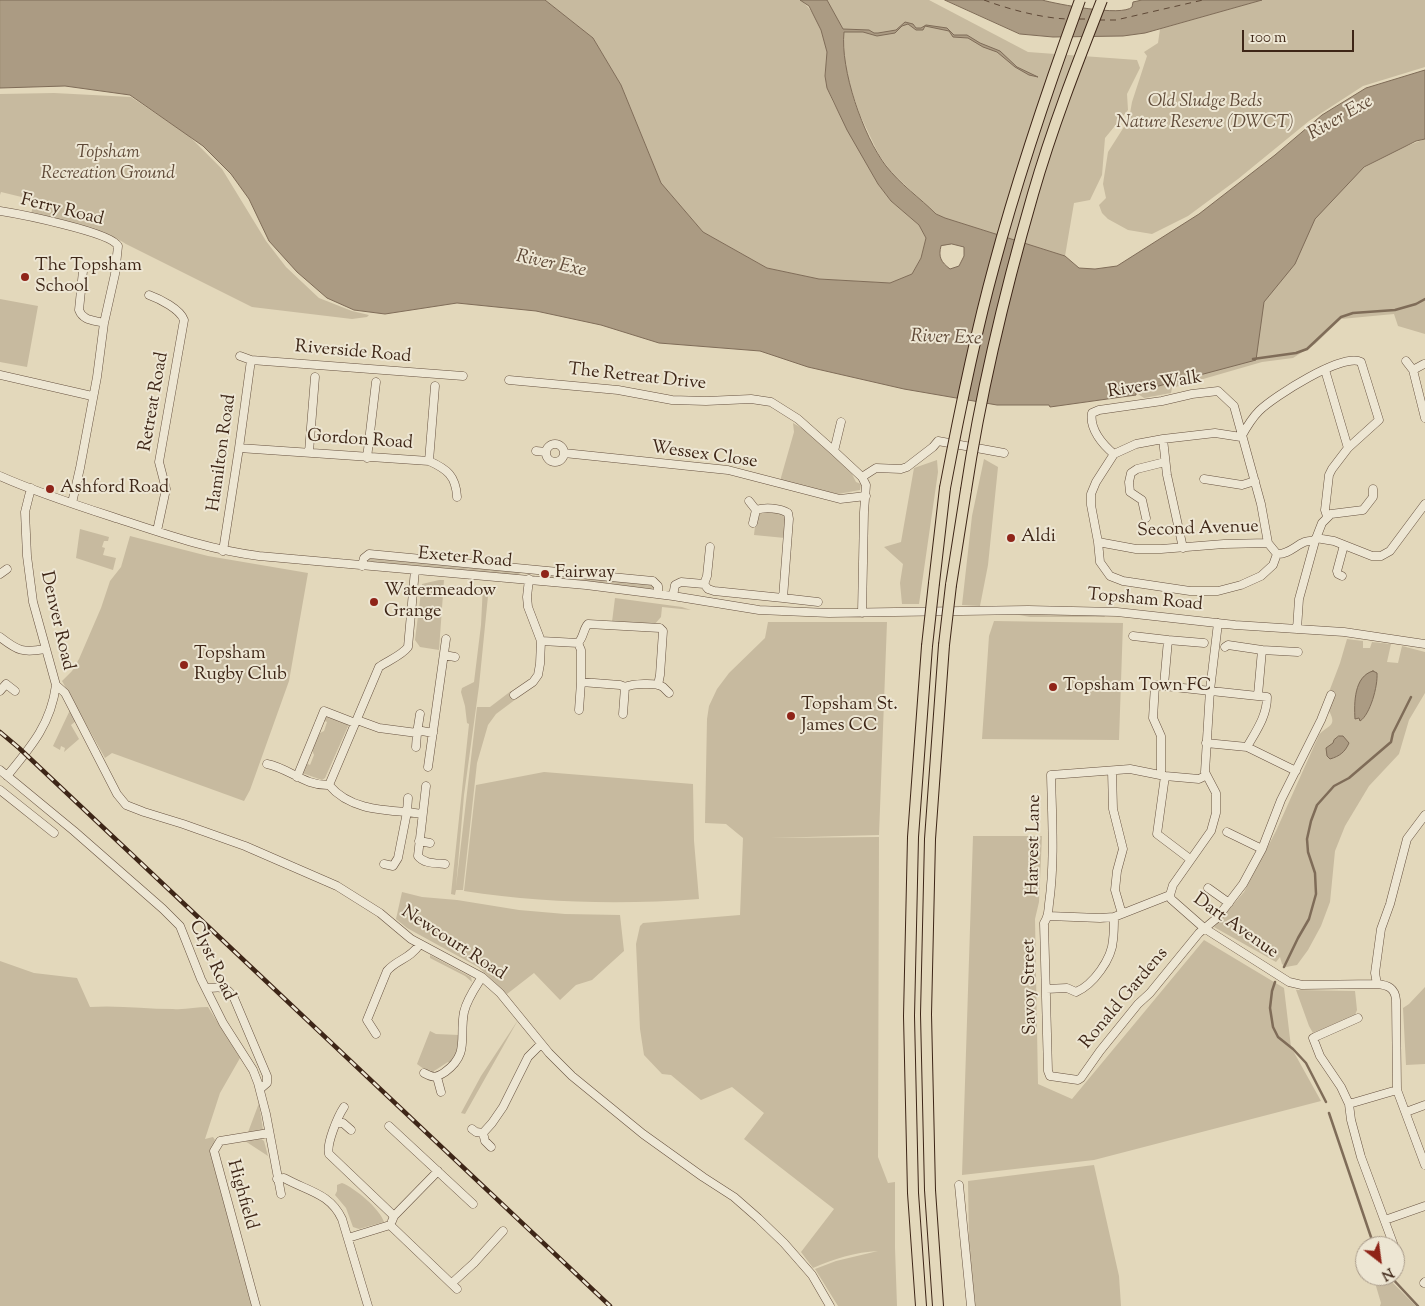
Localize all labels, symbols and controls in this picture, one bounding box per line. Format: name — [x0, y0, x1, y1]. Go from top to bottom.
scale bar — [1245, 20, 1358, 52]
text: 100 m — [1250, 28, 1286, 49]
water label: River Exe — [1305, 91, 1377, 147]
park label: Old Sludge Beds Nature Reserve (DWCT) — [1116, 92, 1294, 134]
park label: Topsham Recreation Ground — [41, 143, 175, 186]
street label: Ferry Road — [18, 190, 106, 232]
water label: River Exe — [514, 246, 588, 284]
place label: The Topsham School — [35, 256, 142, 298]
marker: The Topsham School — [19, 271, 31, 283]
water label: River Exe — [910, 326, 982, 352]
street label: Riverside Road — [294, 337, 412, 369]
street label: Retreat Road — [136, 351, 174, 453]
street label: The Retreat Drive — [567, 360, 707, 396]
street label: Rivers Walk — [1106, 368, 1204, 404]
street label: Hamilton Road — [204, 393, 242, 513]
street label: Gordon Road — [306, 427, 414, 455]
street label: Wessex Close — [649, 438, 759, 474]
place label: Ashford Road — [60, 478, 169, 500]
marker: Ashford Road — [44, 483, 56, 495]
street label: Second Avenue — [1137, 517, 1259, 543]
place label: Aldi — [1021, 527, 1056, 549]
marker: Aldi — [1005, 532, 1017, 544]
street label: Exeter Road — [417, 544, 513, 574]
place label: Fairway — [555, 563, 615, 585]
marker: Fairway — [539, 568, 551, 580]
street label: Denver Road — [34, 569, 78, 673]
place label: Watermeadow Grange — [384, 581, 496, 624]
street label: Topsham Road — [1086, 585, 1204, 617]
marker: Watermeadow Grange — [368, 596, 380, 608]
place label: Topsham Rugby Club — [194, 644, 287, 686]
marker: Topsham Rugby Club — [178, 659, 190, 671]
place label: Topsham Town FC — [1063, 676, 1211, 698]
marker: Topsham Town FC — [1047, 681, 1059, 693]
place label: Topsham St. James CC — [801, 695, 898, 738]
marker: Topsham St. James CC — [785, 710, 797, 722]
street label: Harvest Lane — [1023, 794, 1047, 896]
street label: Dart Avenue — [1188, 890, 1282, 964]
street label: Newcourt Road — [396, 902, 510, 986]
street label: Clyst Road — [183, 918, 239, 1004]
street label: Savoy Street — [1019, 939, 1043, 1035]
street label: Ronald Gardens — [1076, 944, 1174, 1054]
street label: Highfield — [221, 1158, 261, 1232]
north arrow — [1355, 1236, 1405, 1286]
text: N — [1377, 1262, 1397, 1285]

